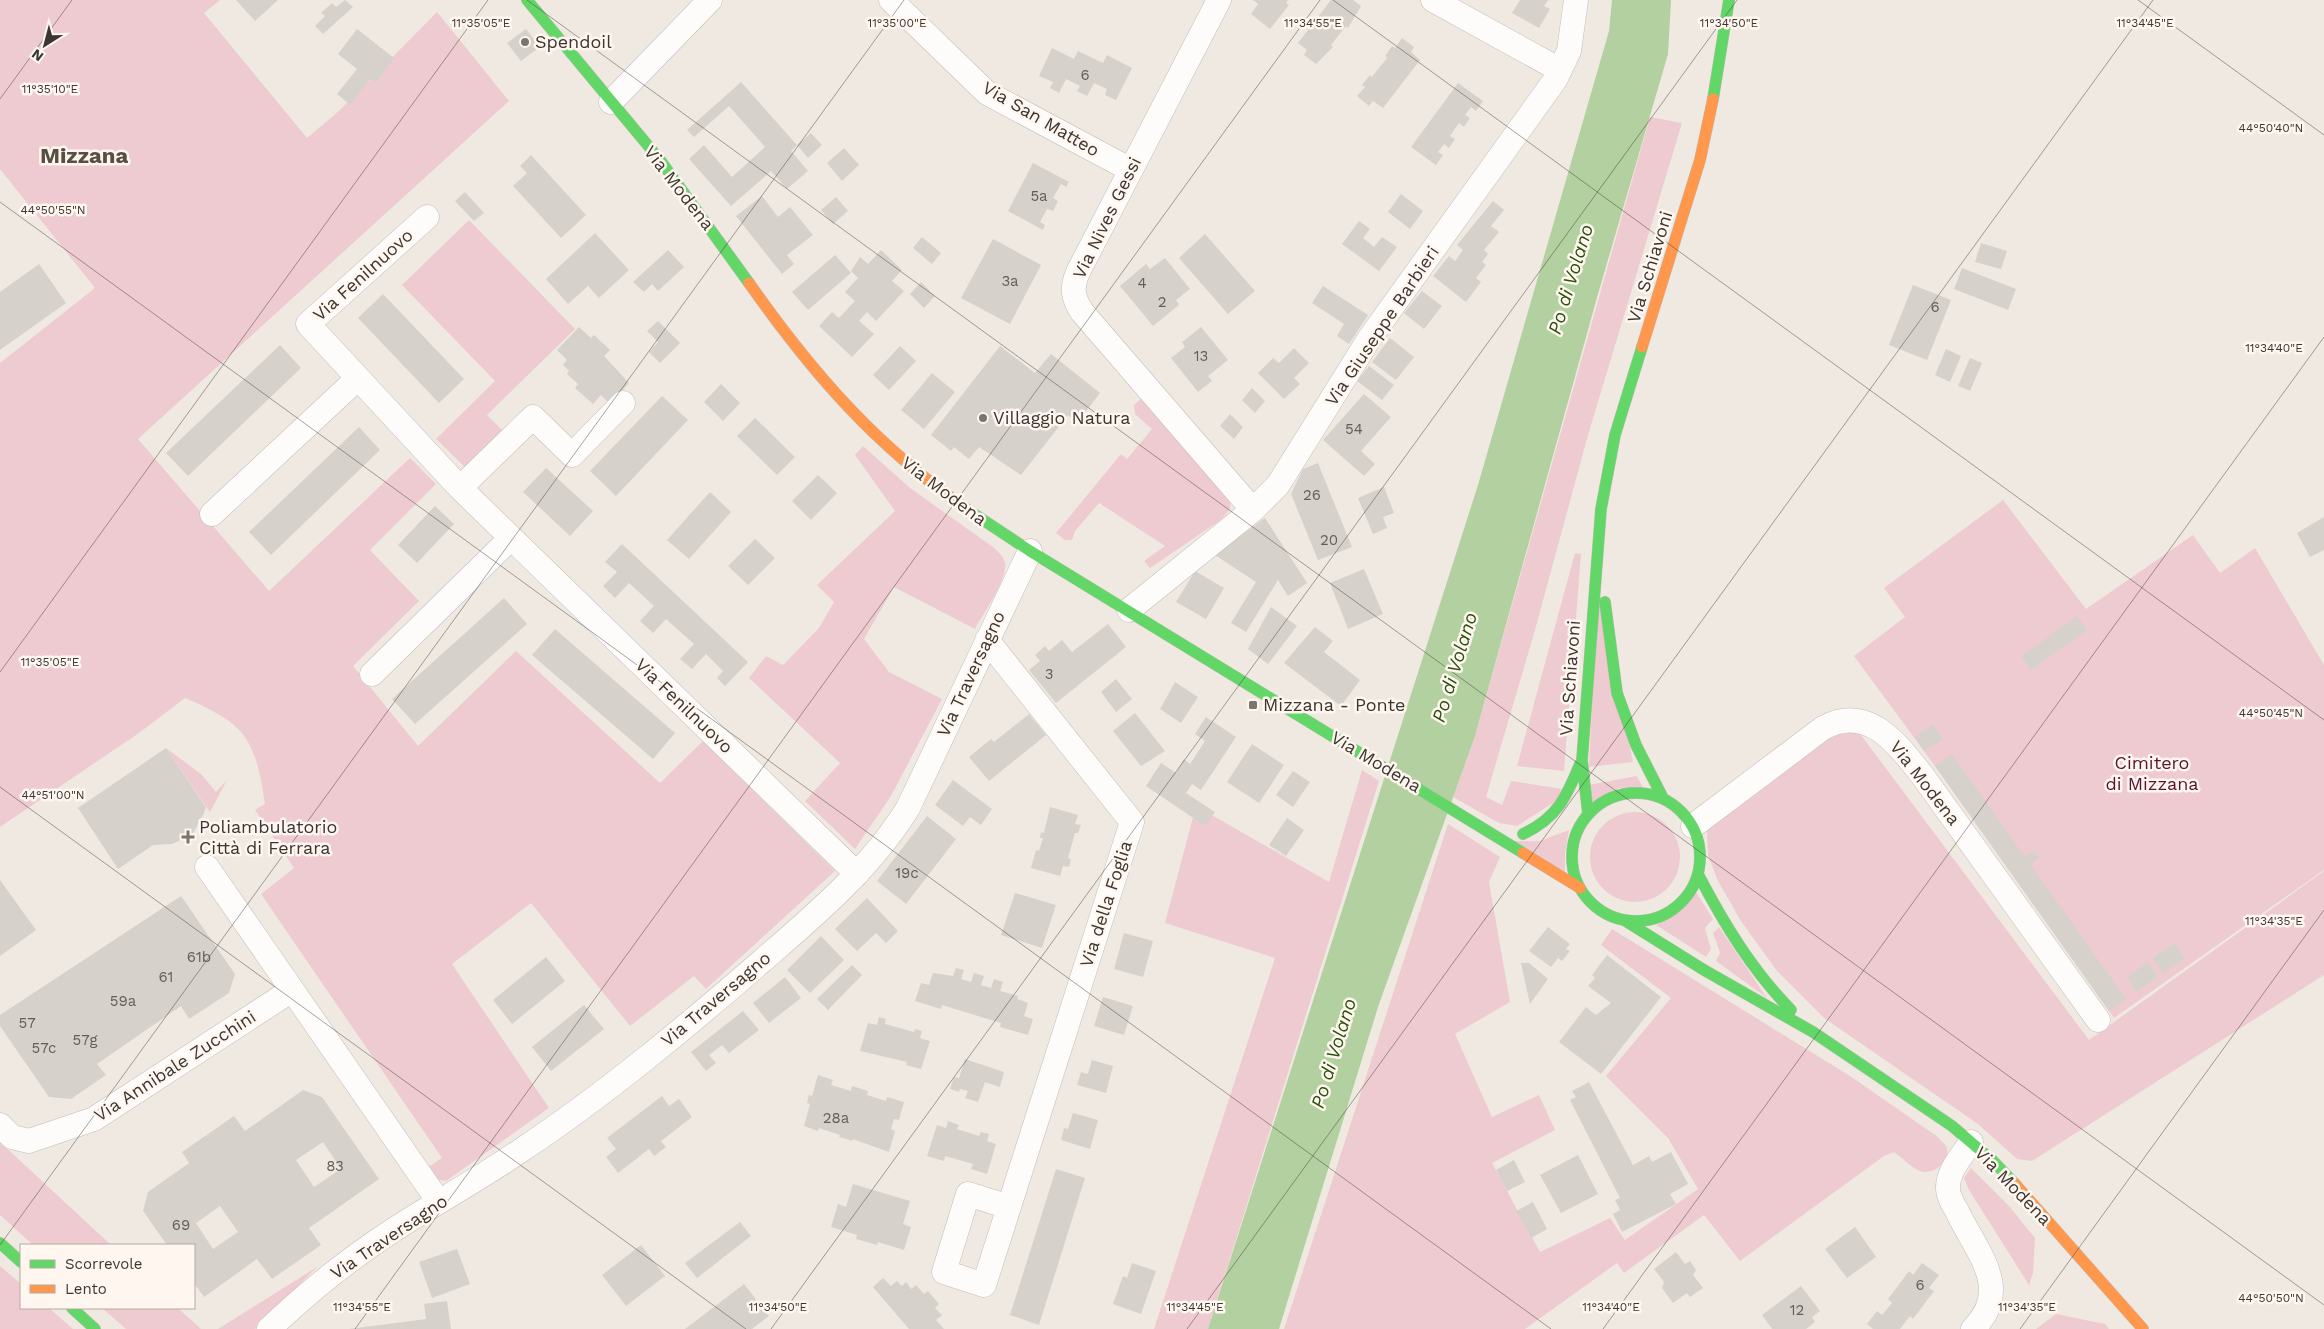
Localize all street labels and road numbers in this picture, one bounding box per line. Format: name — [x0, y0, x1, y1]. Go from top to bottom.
street label: Via San Matteo — [979, 77, 1103, 161]
street label: Via Modena — [640, 141, 719, 234]
street label: Via Nives Gessi — [1068, 153, 1145, 282]
street label: Via Schiavoni — [1623, 208, 1677, 325]
street label: Via Fenilnuovo — [308, 224, 417, 325]
street label: Via Giuseppe Barbieri — [1320, 242, 1443, 410]
street label: Via Modena — [897, 452, 991, 530]
street label: Via Traversagno — [932, 608, 1009, 740]
street label: Via Schiavoni — [1555, 619, 1584, 737]
street label: Via Fenilnuovo — [631, 654, 737, 757]
street label: Via Modena — [1327, 726, 1425, 797]
street label: Via Modena — [1886, 736, 1965, 829]
street label: Via della Foglia — [1075, 838, 1136, 970]
street label: Via Traversagno — [657, 947, 775, 1050]
street label: Via Annibale Zucchini — [90, 1006, 259, 1126]
street label: Via Modena — [1971, 1142, 2056, 1229]
street label: Via Traversagno — [326, 1190, 451, 1283]

